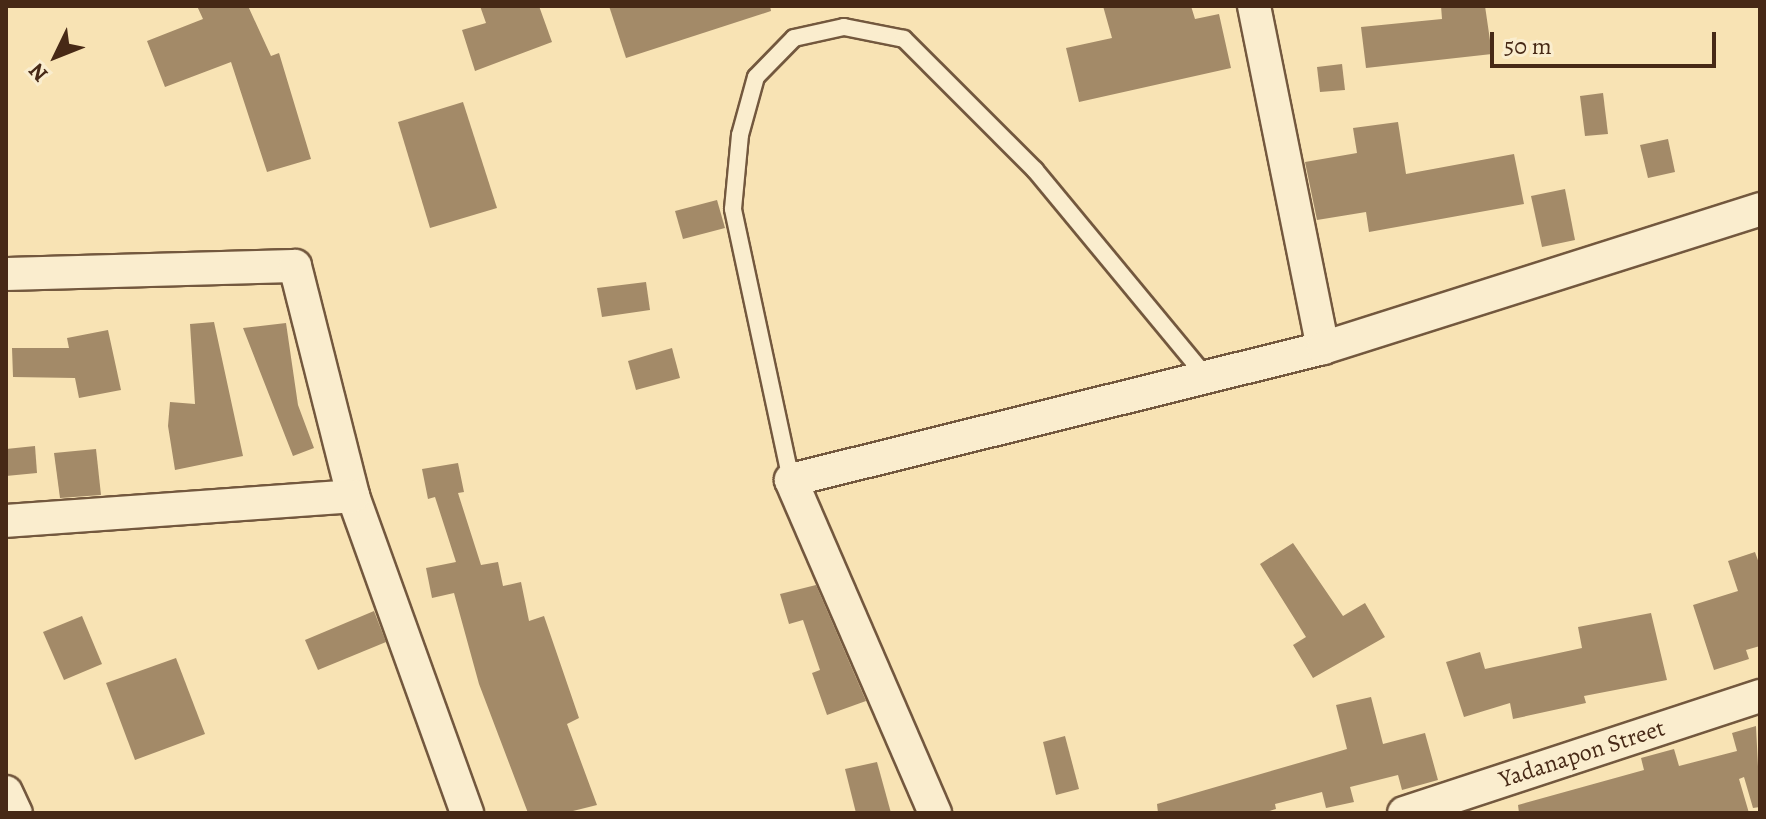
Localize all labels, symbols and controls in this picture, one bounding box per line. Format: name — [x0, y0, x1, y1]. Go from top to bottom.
north arrow — [16, 16, 96, 96]
scale bar — [1494, 16, 1720, 66]
text: 50 m — [1504, 30, 1552, 62]
text: N — [22, 56, 55, 88]
street label: Yadanapon Street — [1495, 714, 1669, 794]

